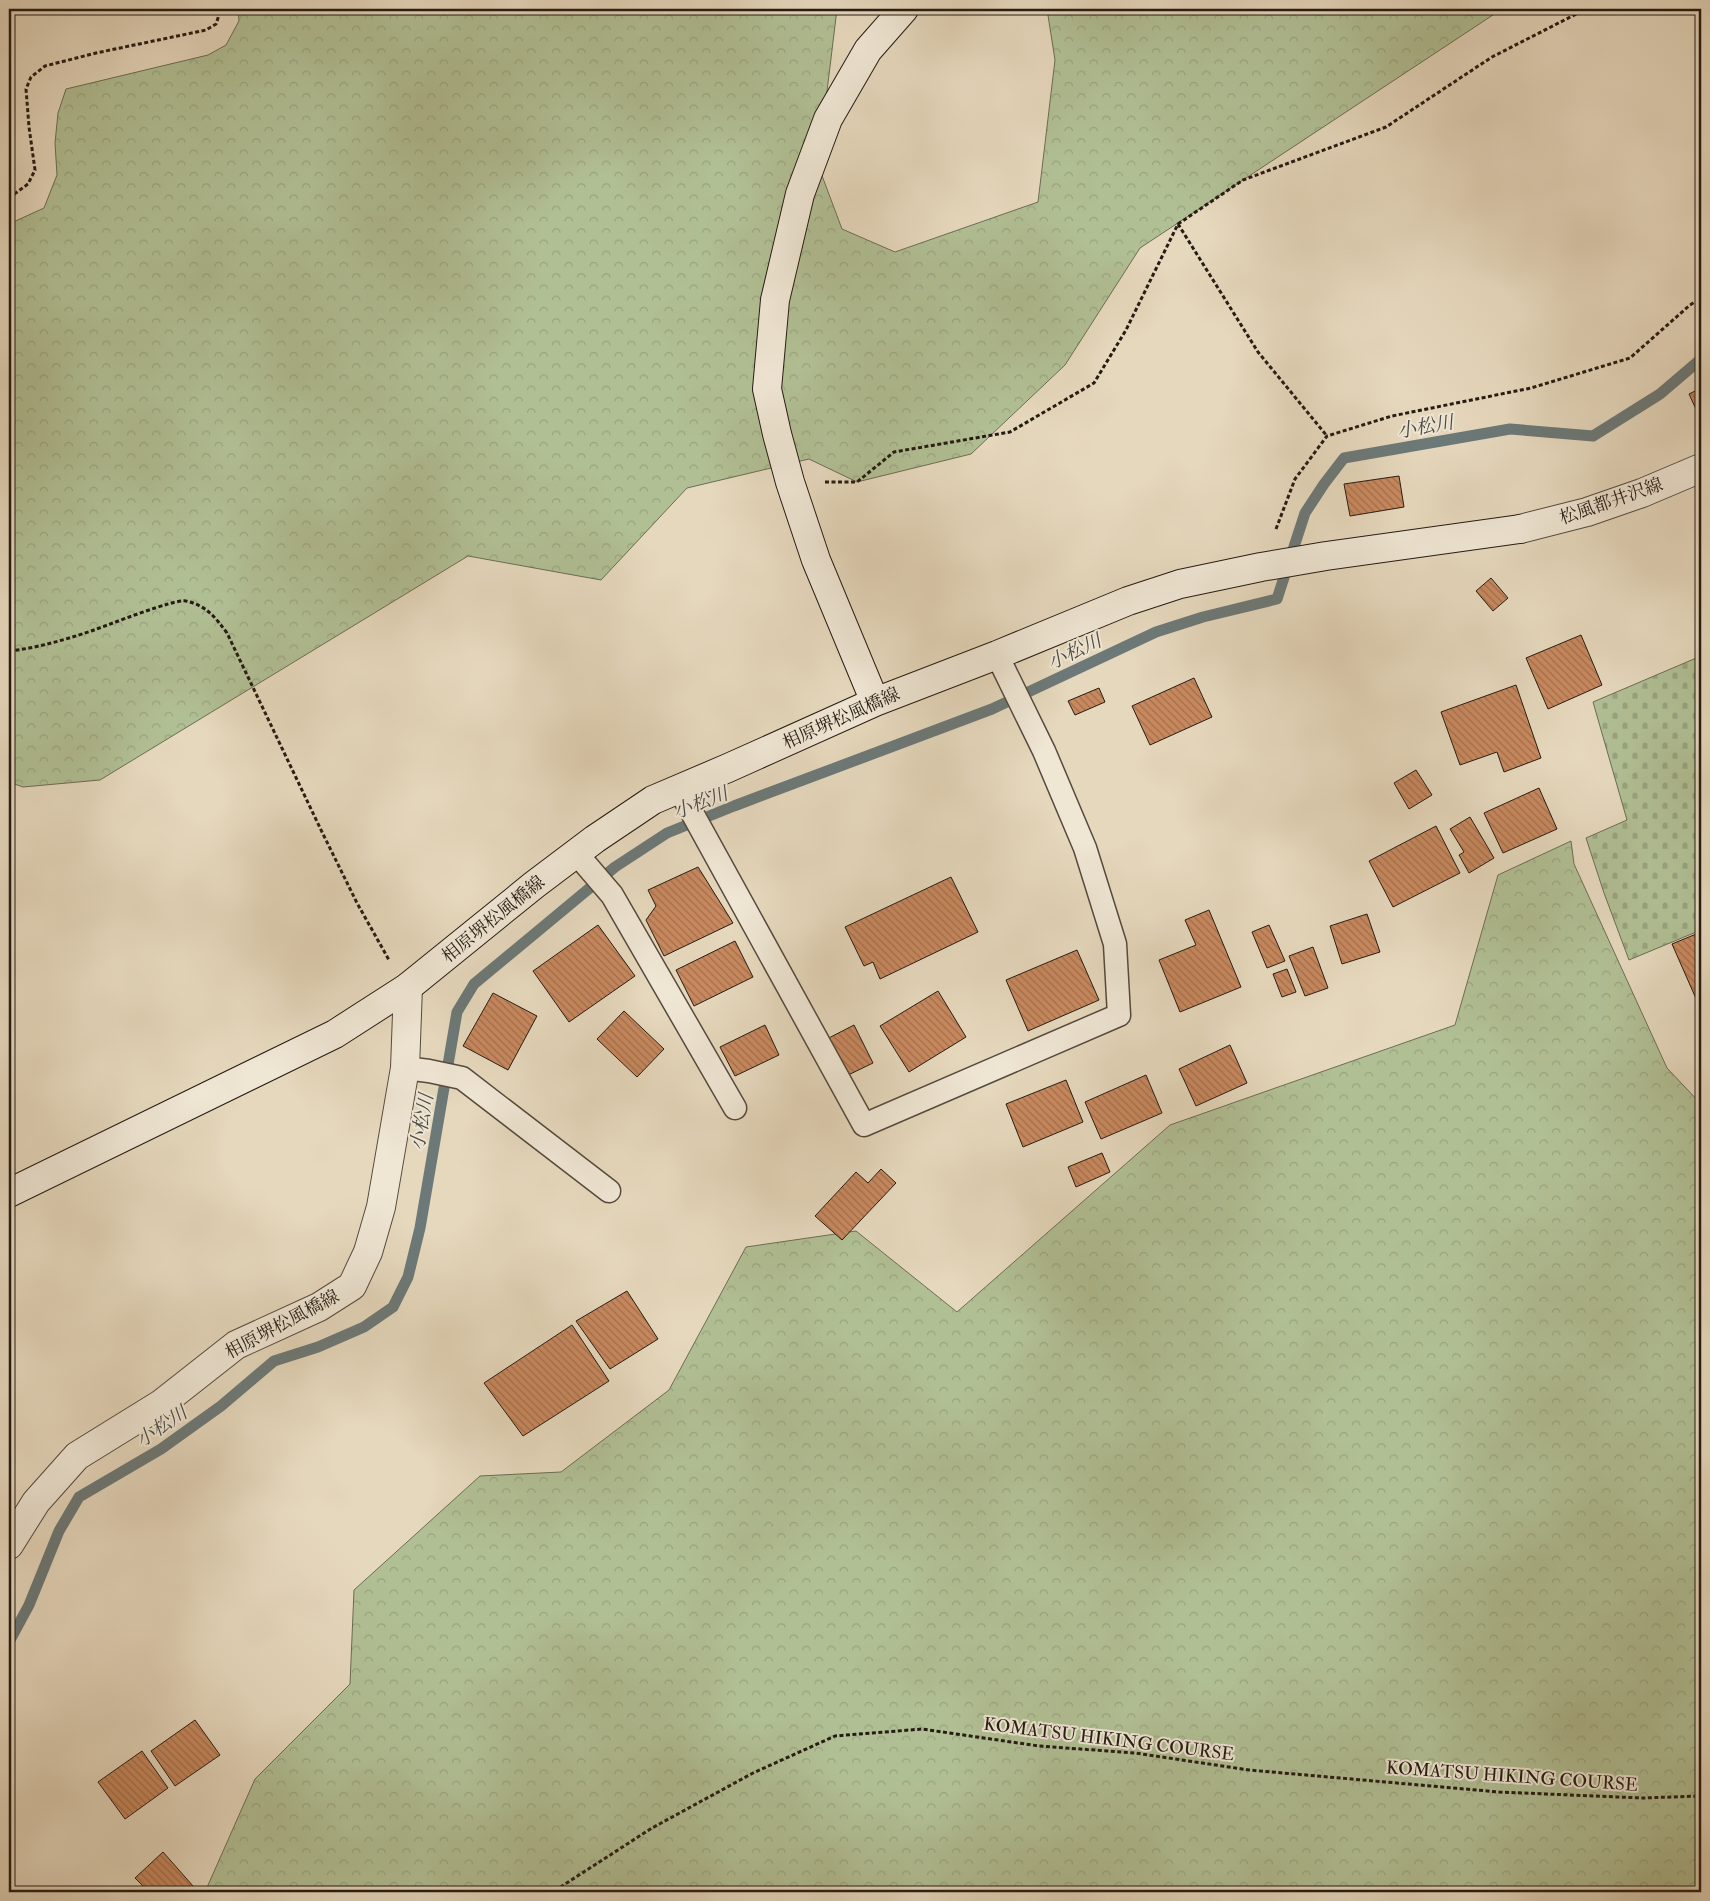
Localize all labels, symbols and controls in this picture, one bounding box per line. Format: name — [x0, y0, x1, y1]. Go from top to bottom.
water label: 小松川 — [1395, 410, 1457, 444]
street label: 松風都井沢線 — [1556, 473, 1666, 530]
water label: 小松川 — [1044, 628, 1107, 675]
street label: 相原堺松風橋線 — [779, 682, 903, 755]
water label: 小松川 — [669, 781, 733, 824]
street label: 相原堺松風橋線 — [437, 871, 550, 968]
water label: 小松川 — [405, 1090, 439, 1152]
street label: 相原堺松風橋線 — [221, 1285, 343, 1364]
water label: 小松川 — [131, 1400, 194, 1453]
street label: KOMATSU HIKING COURSE — [982, 1713, 1236, 1766]
street label: KOMATSU HIKING COURSE — [1385, 1756, 1639, 1797]

